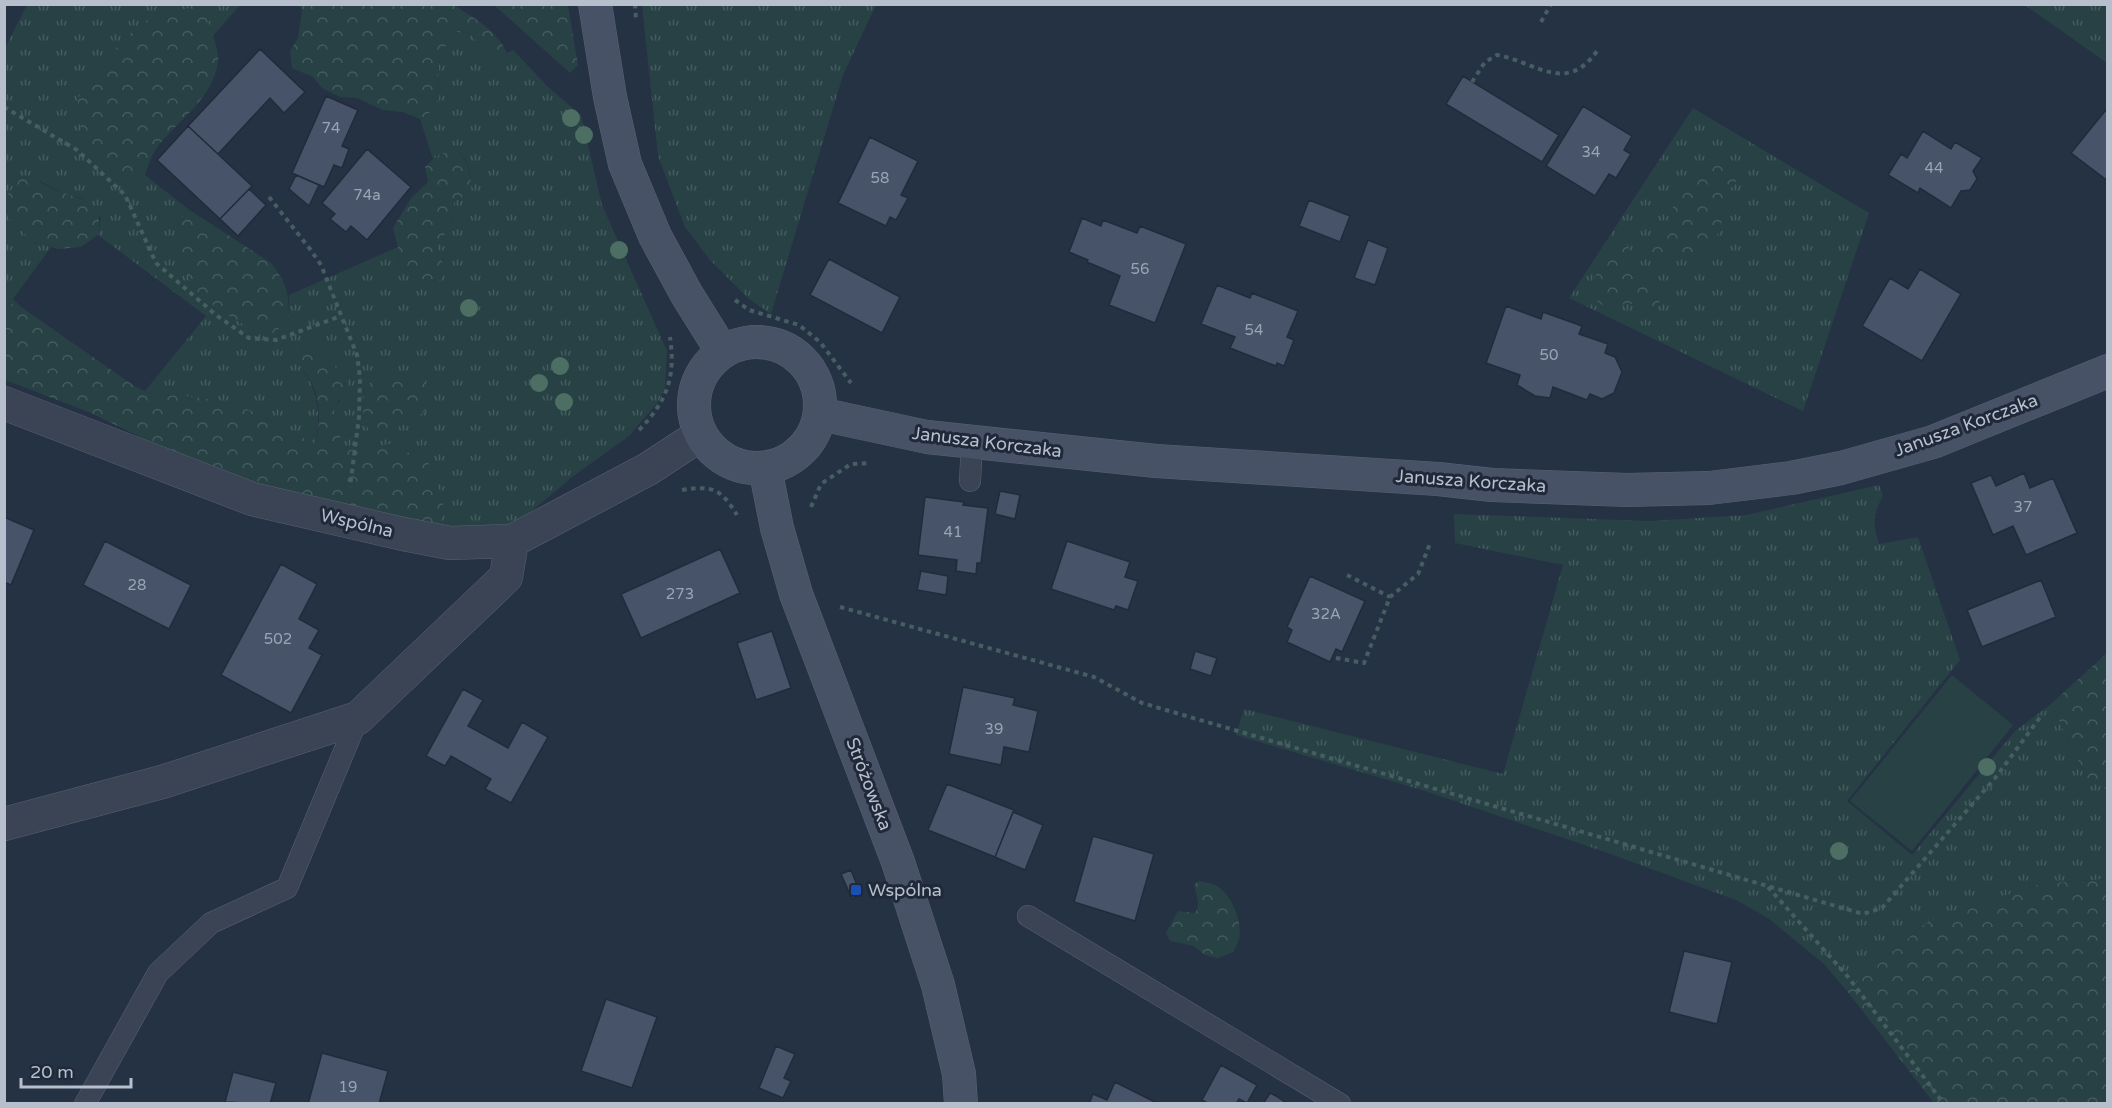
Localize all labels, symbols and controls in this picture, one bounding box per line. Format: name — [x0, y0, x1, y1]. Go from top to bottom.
house number: 74 — [322, 119, 340, 137]
house number: 34 — [1582, 143, 1600, 161]
house number: 44 — [1925, 159, 1943, 177]
house number: 58 — [871, 169, 889, 187]
house number: 74a — [353, 186, 381, 204]
house number: 56 — [1131, 260, 1149, 278]
house number: 54 — [1245, 321, 1263, 339]
house number: 50 — [1540, 346, 1558, 364]
street label: Janusza Korczaka — [1891, 389, 2041, 461]
street label: Janusza Korczaka — [911, 422, 1063, 462]
street label: Janusza Korczaka — [1395, 465, 1547, 497]
house number: 37 — [2014, 498, 2032, 516]
street label: Wspólna — [318, 504, 396, 542]
house number: 41 — [944, 523, 962, 541]
house number: 28 — [128, 576, 146, 594]
house number: 273 — [666, 585, 694, 603]
house number: 32A — [1311, 605, 1341, 623]
house number: 502 — [264, 630, 292, 648]
house number: 39 — [985, 720, 1003, 738]
street label: Stróżowska — [841, 735, 897, 833]
place label: Wspólna — [868, 879, 942, 901]
marker: Wspólna — [849, 883, 863, 897]
scale bar — [21, 1051, 130, 1089]
text: 20 m — [30, 1061, 74, 1083]
house number: 19 — [339, 1078, 357, 1096]

